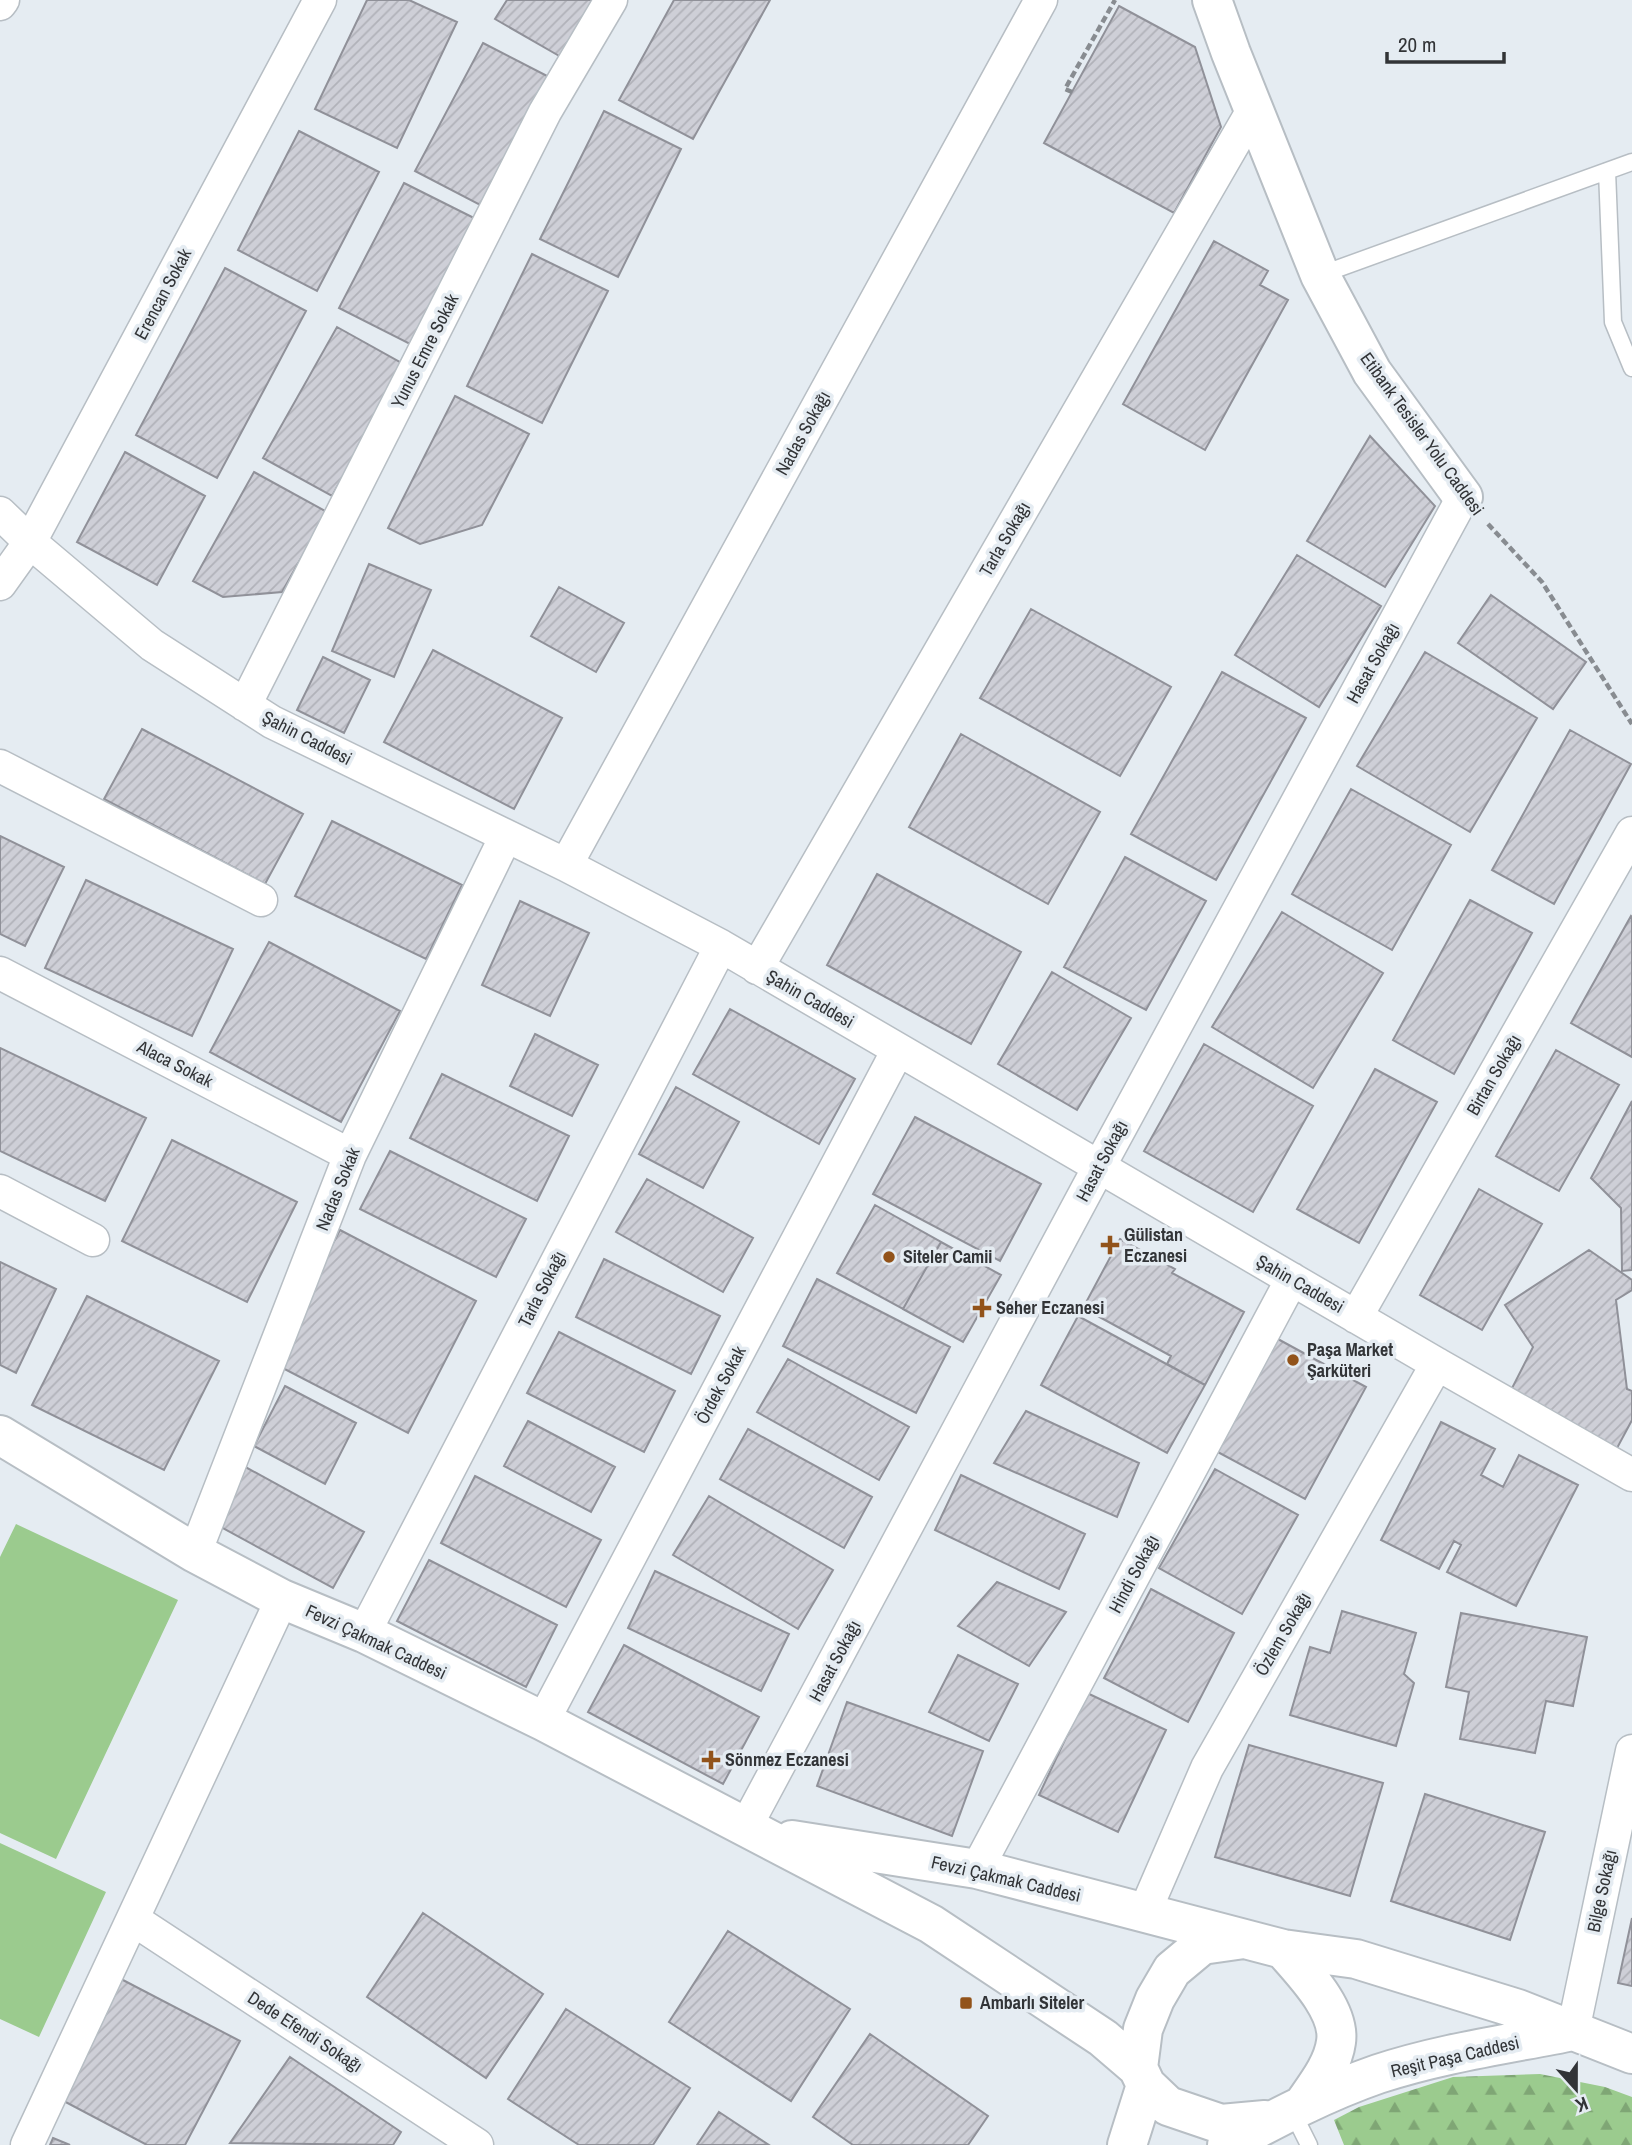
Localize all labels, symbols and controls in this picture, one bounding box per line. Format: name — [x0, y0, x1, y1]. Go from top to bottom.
scale bar — [1387, 21, 1504, 65]
text: 20 m — [1398, 30, 1436, 59]
street label: Erencan Sokak — [128, 243, 197, 344]
street label: Yunus Emre Sokak — [385, 289, 464, 412]
street label: Etibank Tesisler Yolu Caddesi — [1355, 347, 1490, 520]
street label: Nadas Sokağı — [769, 386, 836, 479]
street label: Tarla Sokağı — [973, 497, 1036, 581]
street label: Hasat Sokağı — [1340, 618, 1405, 708]
street label: Şahin Caddesi — [258, 704, 356, 771]
street label: Şahin Caddesi — [762, 963, 859, 1034]
street label: Birtan Sokağı — [1460, 1030, 1527, 1120]
street label: Alaca Sokak — [132, 1033, 218, 1094]
street label: Hasat Sokağı — [1070, 1116, 1133, 1206]
street label: Nadas Sokak — [310, 1143, 366, 1234]
place label: Gülistan Eczanesi — [1124, 1222, 1187, 1268]
marker: Gülistan Eczanesi — [1102, 1237, 1118, 1253]
place label: Siteler Camii — [903, 1244, 992, 1269]
street label: Tarla Sokağı — [512, 1246, 571, 1331]
street label: Şahin Caddesi — [1252, 1248, 1349, 1319]
marker: Siteler Camii — [881, 1249, 897, 1265]
place label: Seher Eczanesi — [996, 1295, 1104, 1320]
marker: Seher Eczanesi — [974, 1300, 990, 1316]
place label: Paşa Market Şarküteri — [1307, 1337, 1393, 1383]
street label: Ördek Sokak — [689, 1341, 752, 1428]
marker: Paşa Market Şarküteri — [1285, 1352, 1301, 1368]
street label: Hindi Sokağı — [1102, 1530, 1165, 1617]
street label: Özlem Sokağı — [1249, 1587, 1317, 1680]
street label: Fevzi Çakmak Caddesi — [302, 1598, 451, 1685]
street label: Hasat Sokağı — [803, 1616, 866, 1706]
place label: Sönmez Eczanesi — [725, 1747, 849, 1772]
marker: Sönmez Eczanesi — [703, 1752, 719, 1768]
street label: Bilge Sokağı — [1581, 1847, 1622, 1934]
street label: Fevzi Çakmak Caddesi — [929, 1849, 1083, 1908]
street label: Dede Efendi Sokağı — [243, 1985, 367, 2078]
place label: Ambarlı Siteler — [980, 1990, 1084, 2015]
marker: Ambarlı Siteler — [958, 1995, 974, 2011]
street label: Reşit Paşa Caddesi — [1388, 2030, 1522, 2083]
north arrow — [1541, 2054, 1611, 2124]
text: K — [1571, 2091, 1592, 2119]

